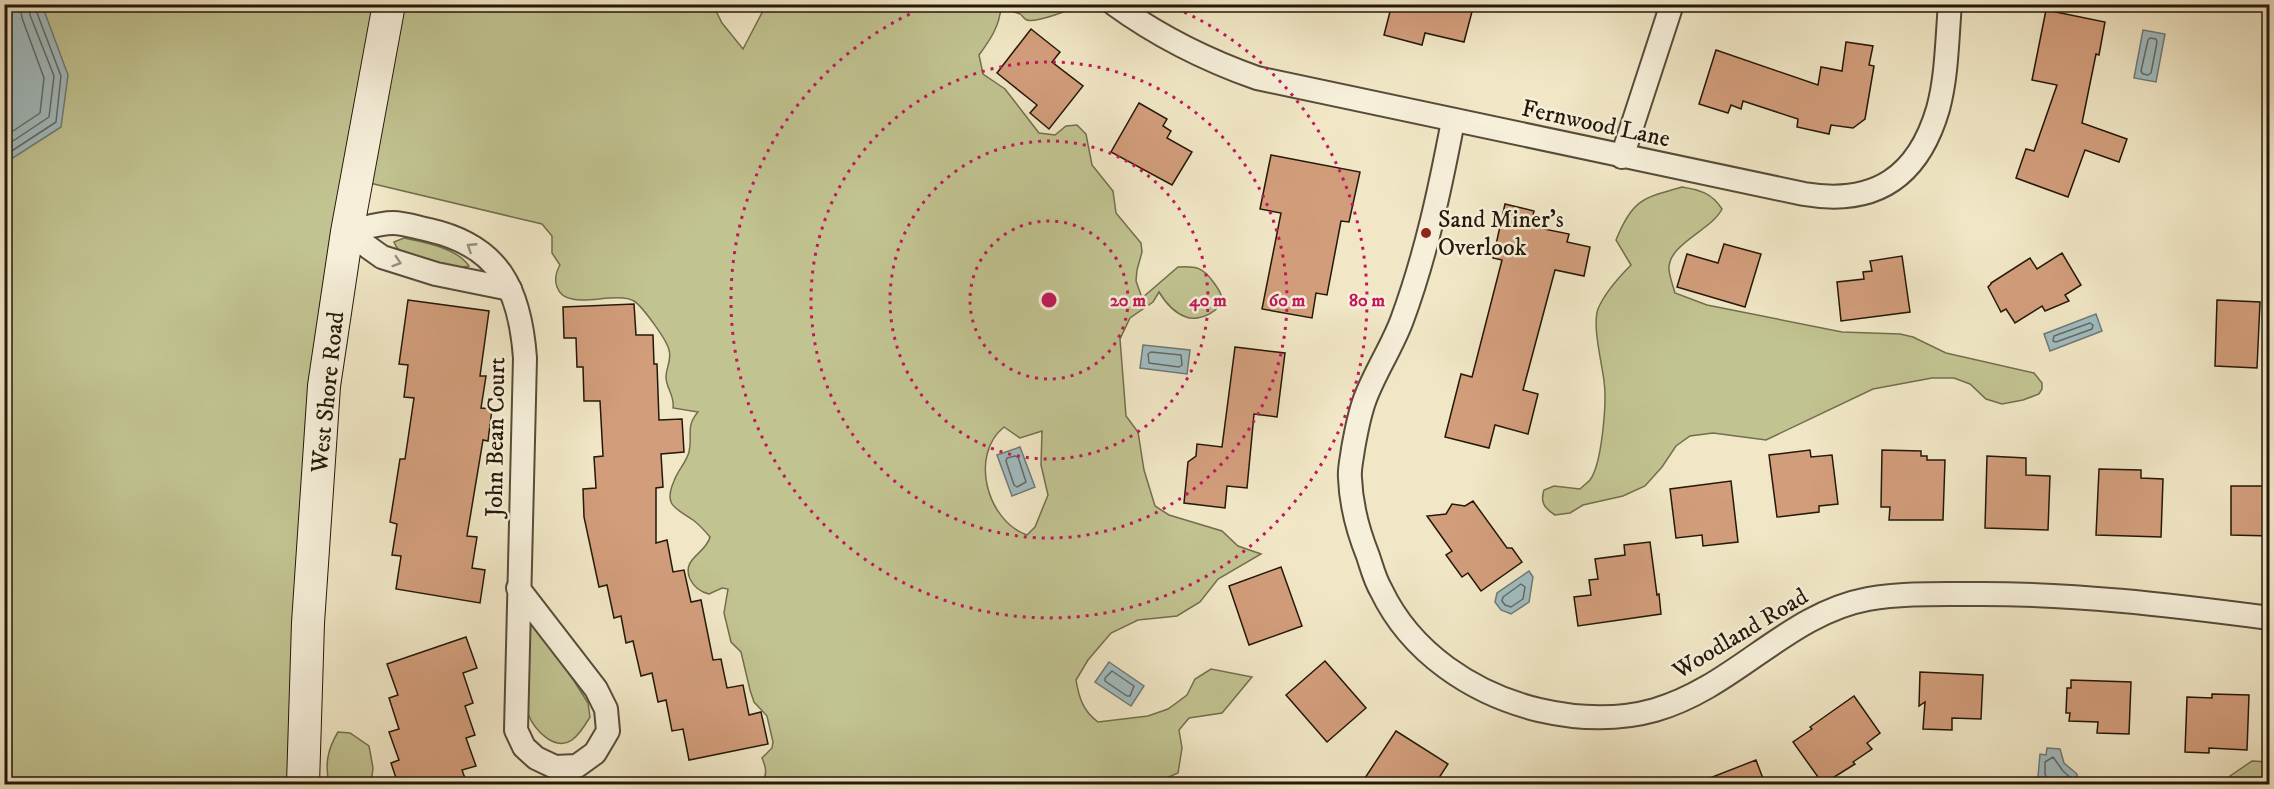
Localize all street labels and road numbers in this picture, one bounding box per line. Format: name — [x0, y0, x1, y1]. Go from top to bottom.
street label: Fernwood Lane — [1519, 94, 1673, 154]
street label: West Shore Road — [305, 310, 351, 475]
street label: John Bean Court — [480, 357, 512, 519]
street label: Woodland Road — [1666, 582, 1814, 687]

